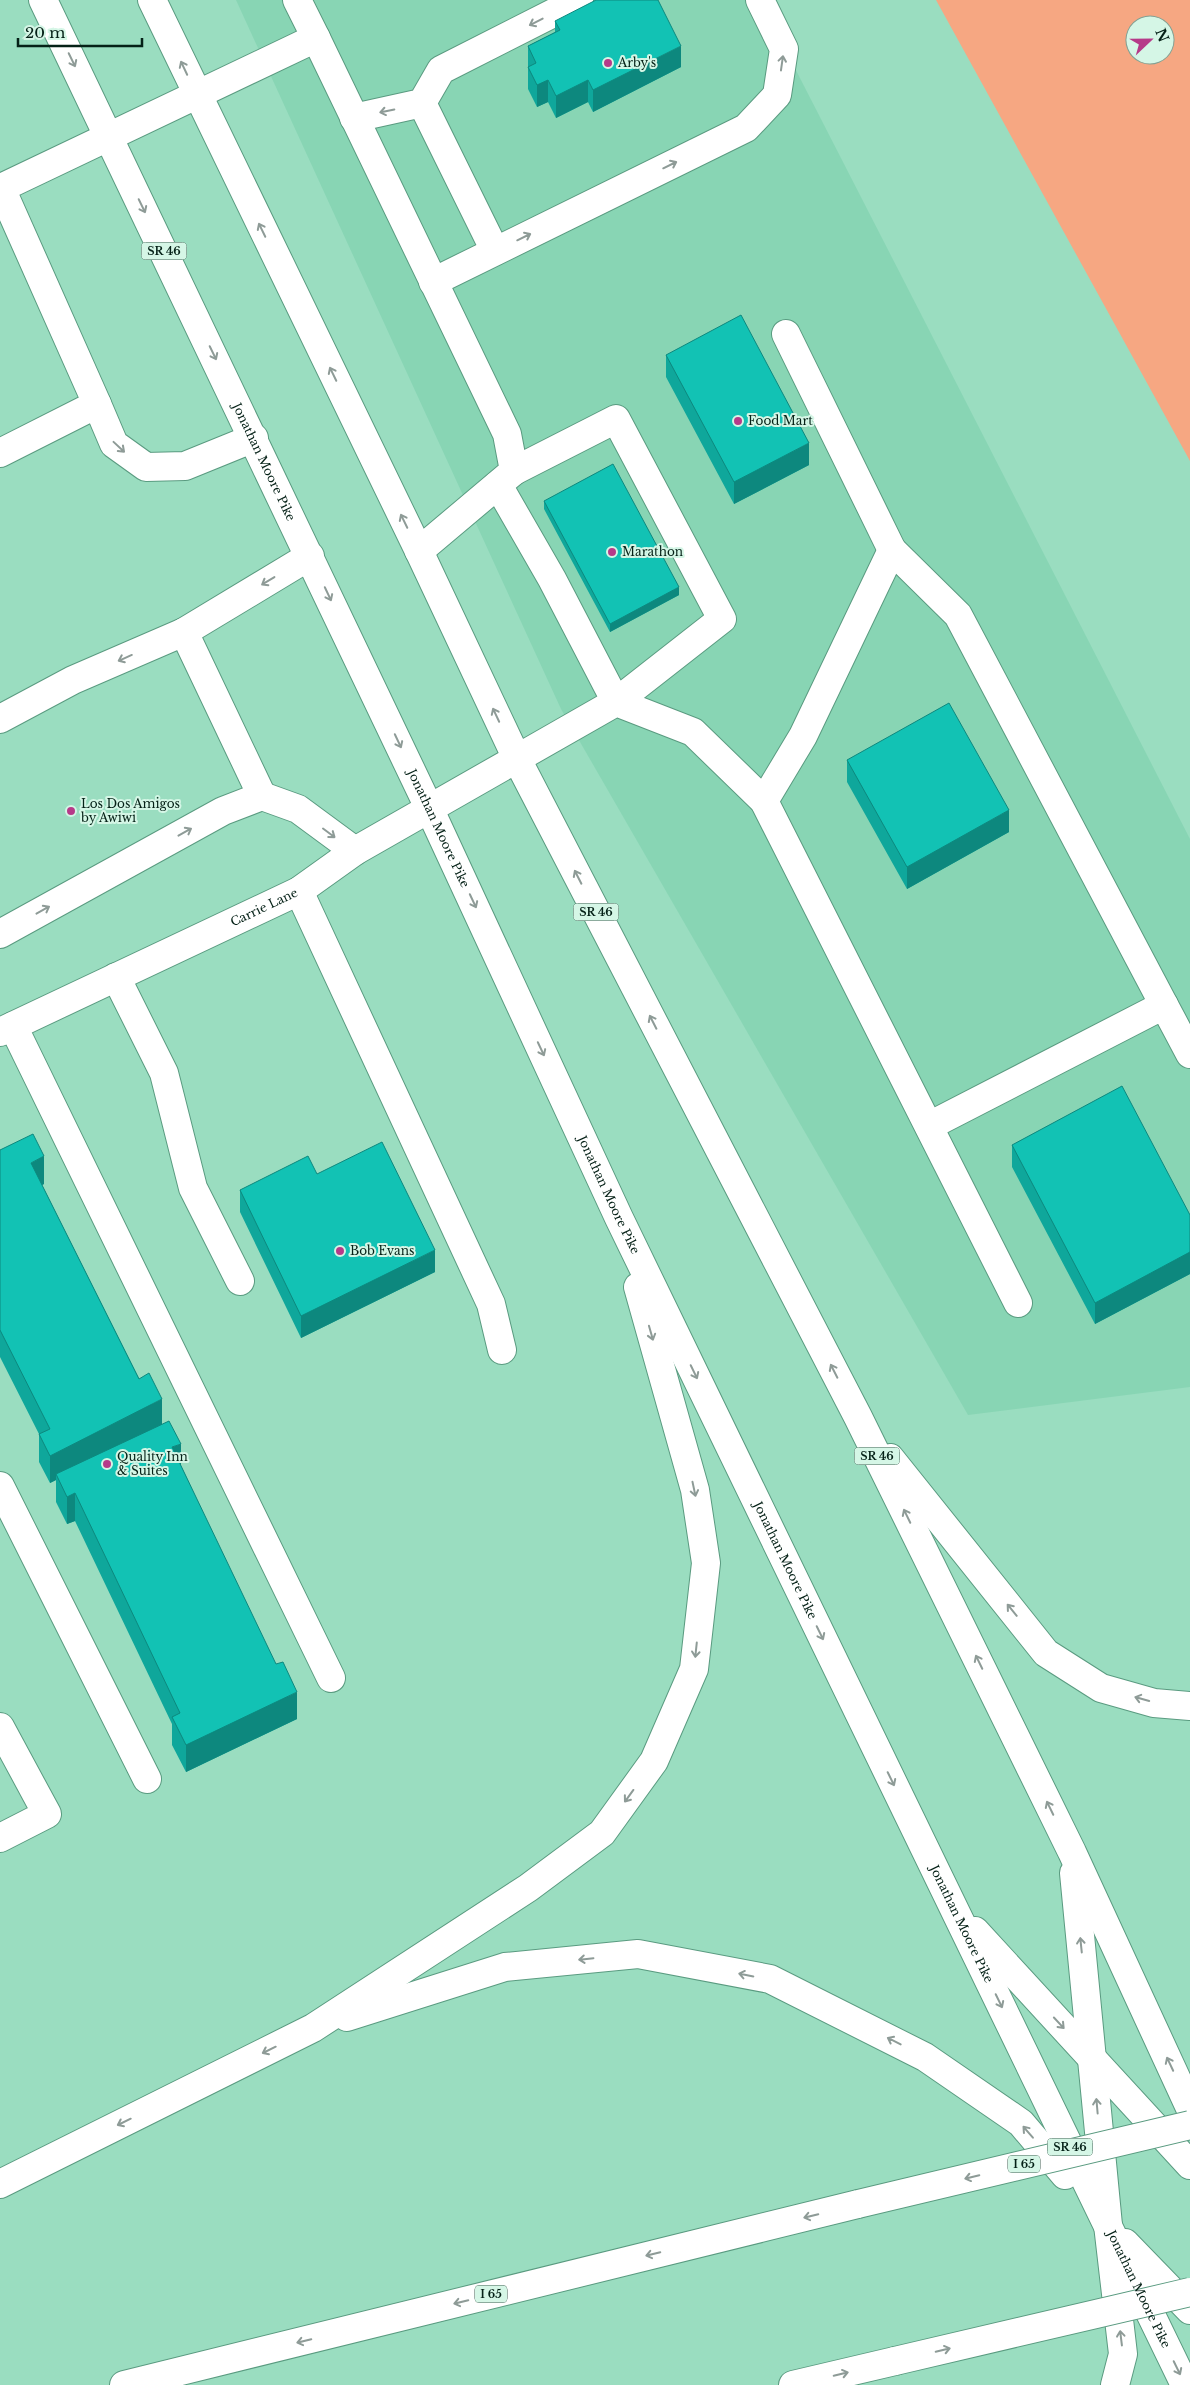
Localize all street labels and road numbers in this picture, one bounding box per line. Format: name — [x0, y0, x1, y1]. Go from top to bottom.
road number: SR 46 — [142, 242, 186, 260]
street label: Jonathan Moore Pike — [229, 399, 299, 523]
street label: Jonathan Moore Pike — [404, 765, 473, 890]
street label: Carrie Lane — [228, 885, 300, 929]
road number: SR 46 — [574, 904, 618, 920]
street label: Jonathan Moore Pike — [574, 1131, 643, 1256]
road number: SR 46 — [854, 1448, 900, 1464]
street label: Jonathan Moore Pike — [750, 1497, 821, 1622]
street label: Jonathan Moore Pike — [926, 1861, 997, 1985]
road number: SR 46 — [1048, 2138, 1092, 2156]
road number: I 65 — [1008, 2156, 1040, 2172]
street label: Jonathan Moore Pike — [1103, 2226, 1174, 2350]
road number: I 65 — [475, 2286, 507, 2302]

